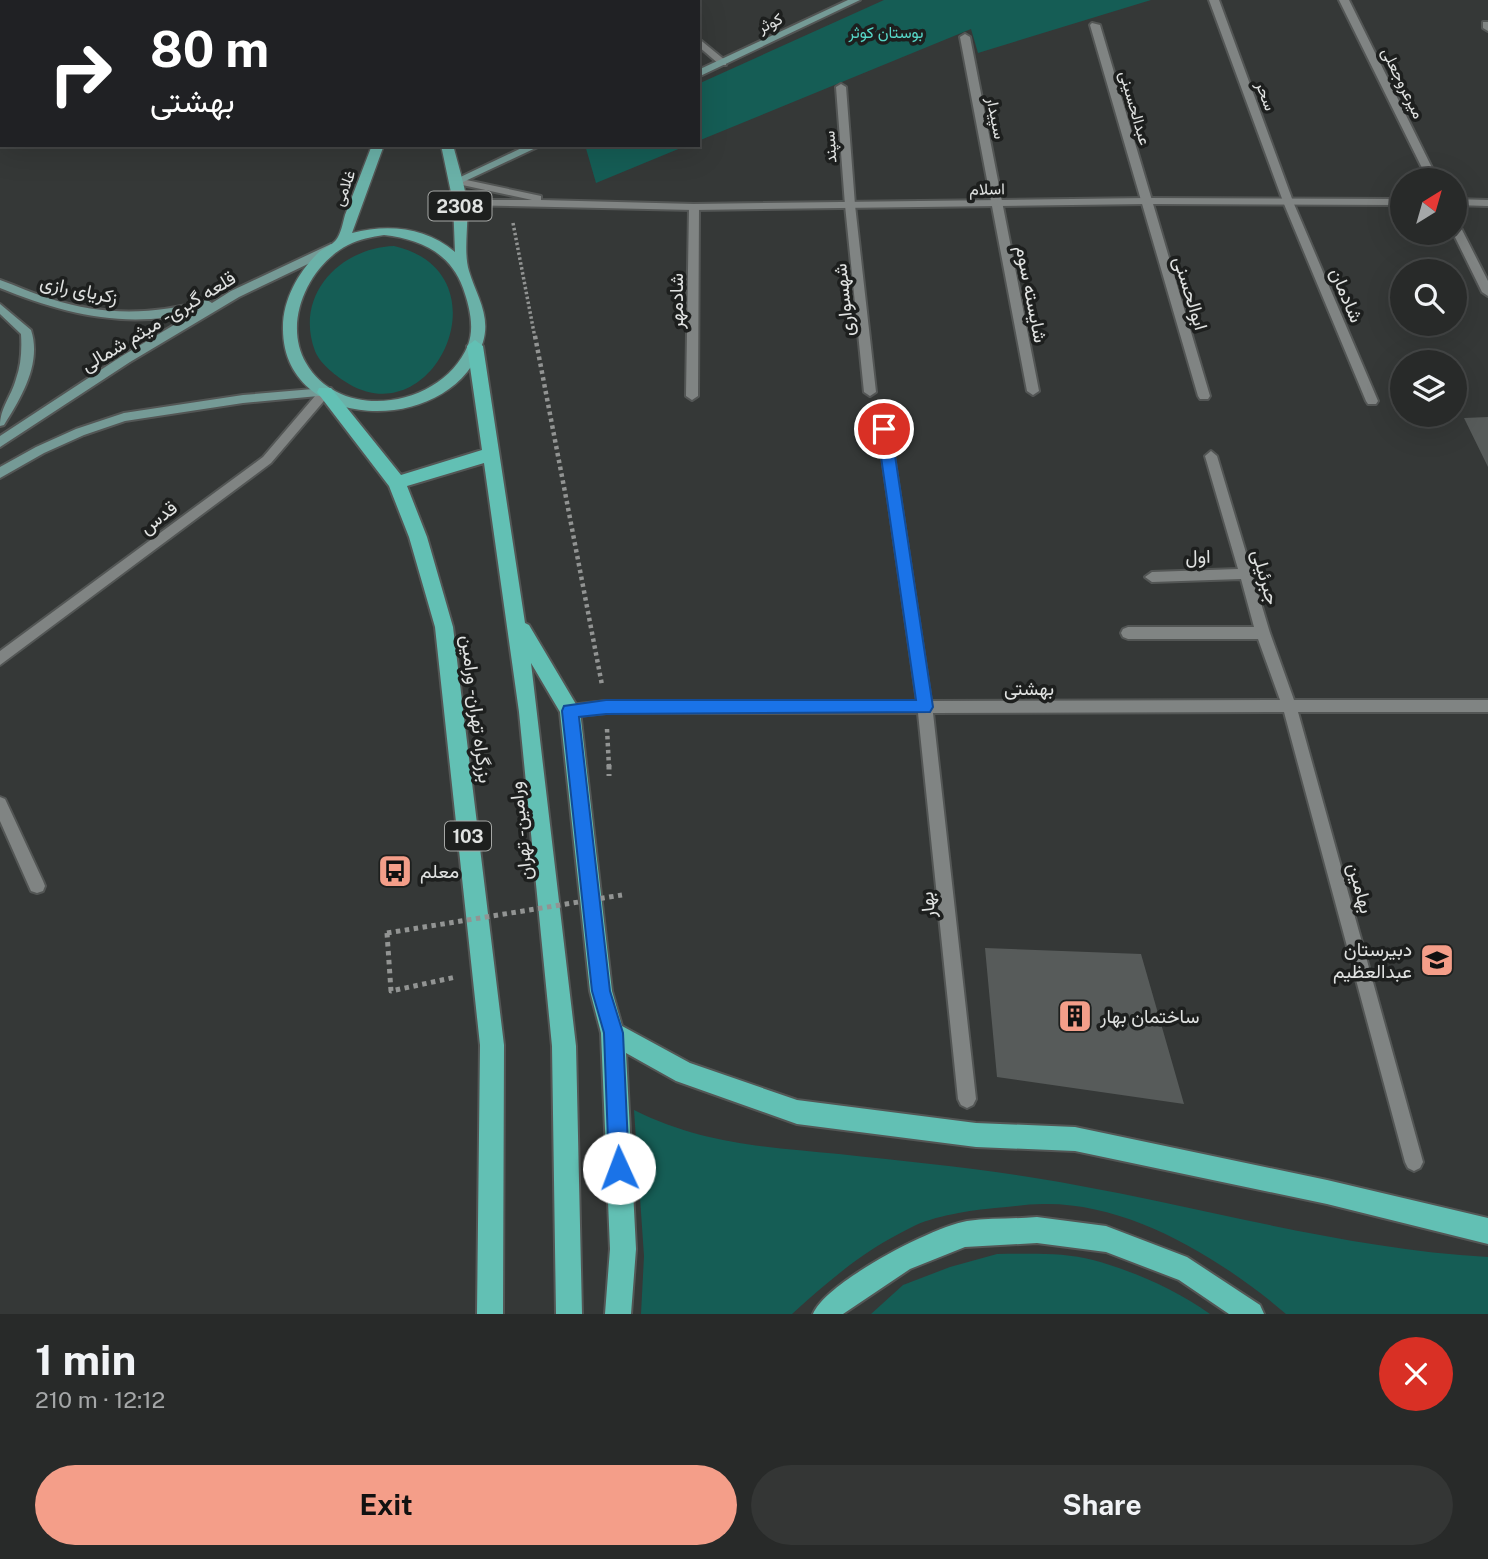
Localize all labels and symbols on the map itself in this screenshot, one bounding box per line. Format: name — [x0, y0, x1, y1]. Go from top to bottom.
street label: کوثر — [754, 9, 786, 38]
park label: بوستان کوثر — [848, 23, 923, 43]
street label: میرعروجعلی — [1377, 44, 1428, 122]
street label: عبدالحسینی — [1114, 69, 1155, 148]
street label: سحر — [1251, 78, 1280, 114]
street label: سپیدار — [980, 94, 1009, 141]
street label: سپند — [819, 130, 843, 164]
street label: غلامی — [328, 167, 360, 209]
north arrow — [1390, 168, 1466, 245]
street label: اسلام — [969, 179, 1005, 200]
road number: 2308 — [428, 191, 491, 220]
street label: شایسته سوم — [1010, 244, 1052, 345]
street label: ابوالحسنی — [1168, 253, 1213, 333]
street label: شهسواری — [828, 262, 859, 338]
street label: شادمان — [1326, 264, 1368, 326]
street label: قلعه گبری - میثم شمالی — [77, 266, 240, 378]
street label: زکریای رازی — [38, 270, 120, 309]
street label: شادمهر — [665, 273, 688, 330]
pin — [854, 399, 914, 459]
street label: قدس — [135, 496, 182, 539]
street label: اول — [1185, 545, 1211, 568]
street label: جبرئیلی — [1247, 547, 1284, 607]
street label: بزرگراه تهران - ورامین — [456, 634, 497, 784]
street label: بهشتی — [1004, 677, 1054, 700]
street label: ورامین - تهران — [504, 780, 537, 881]
road number: 103 — [445, 822, 491, 850]
bus stop icon: معلم — [376, 852, 414, 890]
place label: معلم — [420, 860, 459, 884]
street label: بهامین — [1343, 860, 1378, 916]
street label: بهار — [915, 891, 940, 920]
place label: دبیرستان عبدالعظیم — [1333, 938, 1412, 984]
school or university icon: دبیرستان عبدالعظیم — [1418, 941, 1456, 979]
building icon: ساختمان بهار — [1056, 997, 1094, 1035]
place label: ساختمان بهار — [1099, 1005, 1199, 1028]
position arrow — [582, 1131, 656, 1205]

